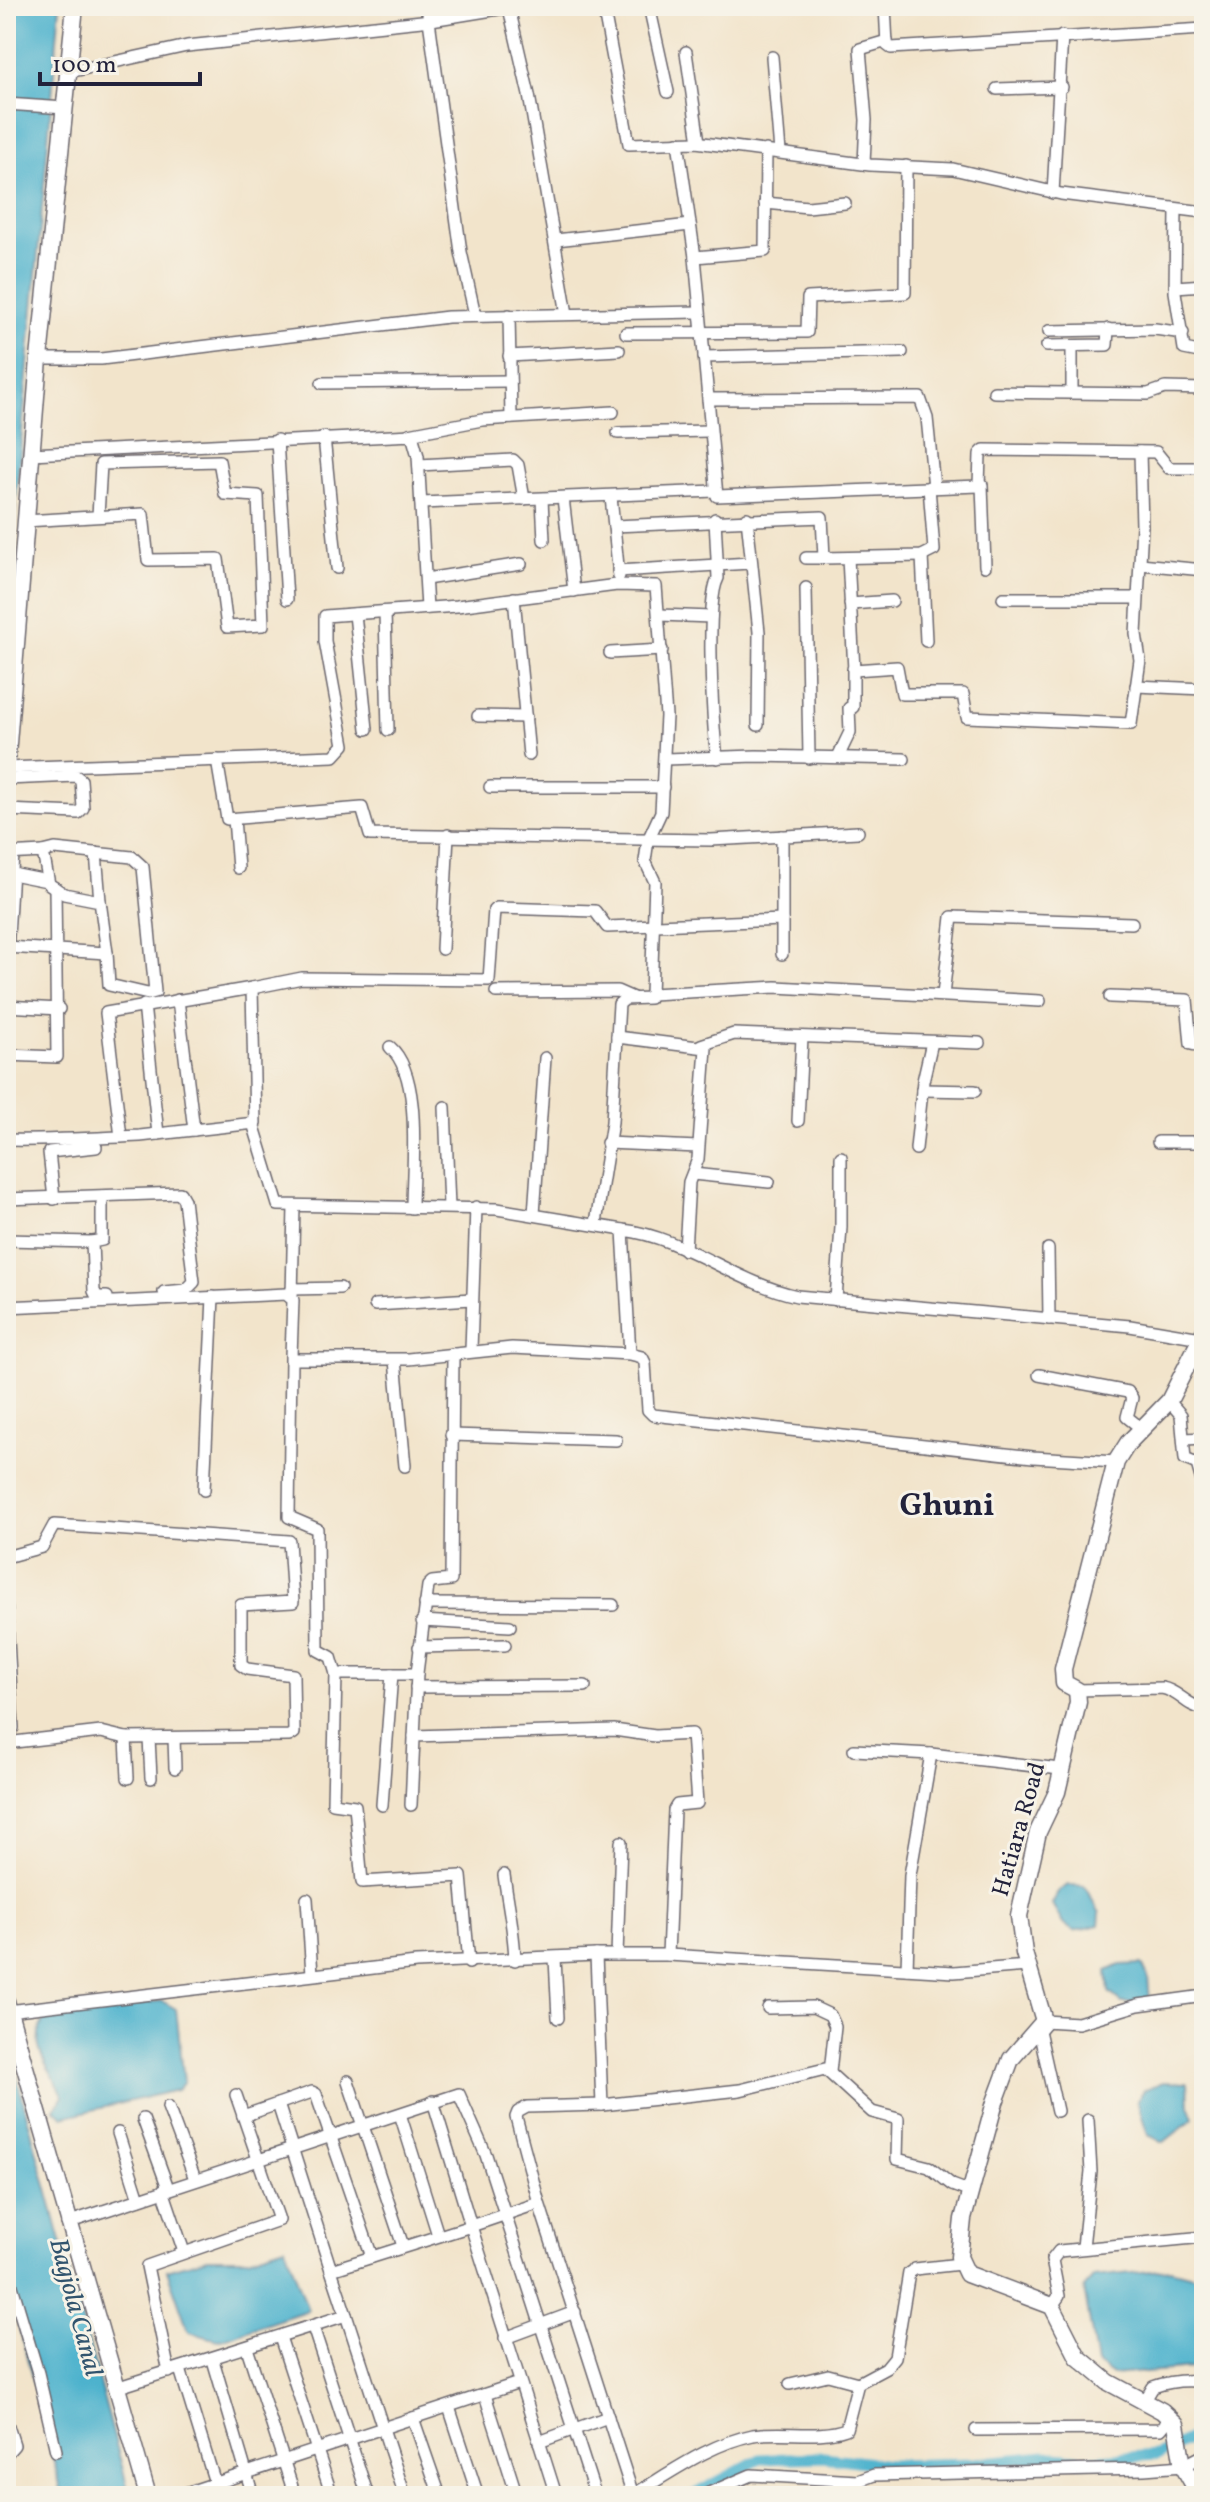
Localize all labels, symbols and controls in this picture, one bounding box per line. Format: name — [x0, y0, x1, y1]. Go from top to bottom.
scale bar — [40, 36, 200, 86]
text: 100 m — [52, 49, 117, 83]
district label: Ghuni — [899, 1485, 995, 1529]
street label: Hatiara Road — [985, 1758, 1055, 1901]
water label: Bagjola Canal — [39, 2234, 111, 2381]

